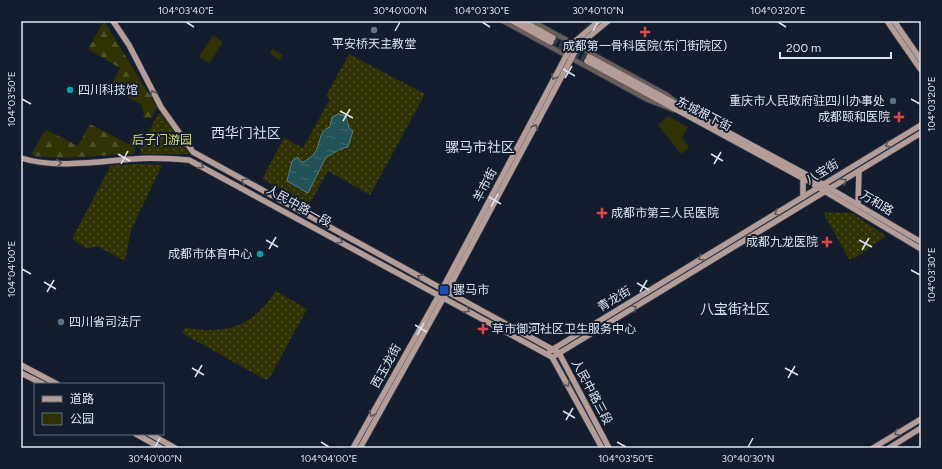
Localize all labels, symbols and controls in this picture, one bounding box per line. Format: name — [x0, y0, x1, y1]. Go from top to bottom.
text: 104°03'40"E — [158, 4, 214, 17]
text: 30°40'00"N — [373, 4, 427, 17]
text: 104°03'30"E — [454, 4, 510, 17]
text: 30°40'10"N — [572, 4, 624, 17]
text: 104°03'20"E — [750, 4, 806, 17]
marker: 平安桥天主教堂 — [369, 25, 379, 35]
marker: 成都第一骨科医院(东门街院区) — [639, 26, 651, 38]
scale bar — [780, 34, 891, 60]
place label: 平安桥天主教堂 — [332, 37, 416, 51]
place label: 成都第一骨科医院(东门街院区) — [563, 39, 727, 53]
text: 200 m — [786, 41, 821, 55]
text: 104°03'50"E — [5, 71, 18, 127]
one-way arrow — [552, 73, 559, 81]
text: 104°03'20"E — [925, 76, 938, 132]
place label: 四川科技馆 — [78, 83, 138, 97]
marker: 四川科技馆 — [65, 85, 75, 95]
one-way arrow — [150, 90, 158, 97]
street label: 东城根下街 — [674, 94, 734, 134]
place label: 重庆市人民政府驻四川办事处 — [729, 94, 885, 108]
marker: 重庆市人民政府驻四川办事处 — [888, 96, 898, 106]
place label: 成都颐和医院 — [818, 110, 890, 124]
marker: 成都颐和医院 — [893, 111, 905, 123]
one-way arrow — [530, 124, 538, 131]
district label: 西华门社区 — [211, 125, 281, 142]
park label: 后子门游园 — [132, 133, 192, 147]
district label: 骡马市社区 — [445, 139, 515, 156]
one-way arrow — [885, 140, 892, 148]
street label: 八宝街 — [803, 157, 841, 187]
one-way arrow — [56, 159, 62, 167]
one-way arrow — [197, 162, 205, 169]
street label: 羊市街 — [470, 166, 500, 204]
one-way arrow — [241, 178, 248, 186]
one-way arrow — [839, 178, 846, 185]
street label: 人民中路一段 — [264, 182, 334, 230]
street label: 万和路 — [858, 188, 896, 218]
place label: 成都市第三人民医院 — [611, 206, 719, 220]
marker: 成都市第三人民医院 — [596, 207, 608, 219]
one-way arrow — [774, 208, 781, 215]
place label: 成都九龙医院 — [746, 235, 818, 249]
marker: 成都九龙医院 — [821, 236, 833, 248]
one-way arrow — [336, 237, 344, 244]
text: 104°04'00"E — [5, 240, 18, 298]
place label: 成都市体育中心 — [168, 247, 252, 261]
text: 104°03'30"E — [925, 247, 938, 303]
marker: 成都市体育中心 — [255, 249, 265, 259]
one-way arrow — [698, 254, 705, 261]
one-way arrow — [416, 274, 424, 281]
place label: 骡马市 — [453, 283, 489, 297]
marker: 骡马市 — [438, 284, 450, 296]
street label: 青龙街 — [595, 284, 633, 314]
district label: 八宝街社区 — [700, 301, 770, 318]
one-way arrow — [463, 305, 470, 312]
one-way arrow — [630, 305, 637, 312]
place label: 四川省司法厅 — [69, 315, 141, 329]
marker: 四川省司法厅 — [56, 317, 66, 327]
place label: 草市御河社区卫生服务中心 — [492, 322, 636, 336]
marker: 草市御河社区卫生服务中心 — [477, 323, 489, 335]
street label: 西玉龙街 — [368, 342, 404, 390]
street label: 人民中路三段 — [569, 357, 615, 427]
one-way arrow — [563, 380, 570, 388]
legend — [34, 383, 164, 435]
text: 道路 — [70, 392, 94, 406]
one-way arrow — [369, 410, 376, 417]
text: 公园 — [70, 412, 94, 426]
one-way arrow — [894, 429, 901, 436]
text: 30°40'00"N — [128, 452, 182, 465]
text: 104°04'00"E — [301, 452, 358, 465]
text: 104°03'50"E — [598, 452, 654, 465]
text: 30°40'30"N — [722, 452, 774, 465]

